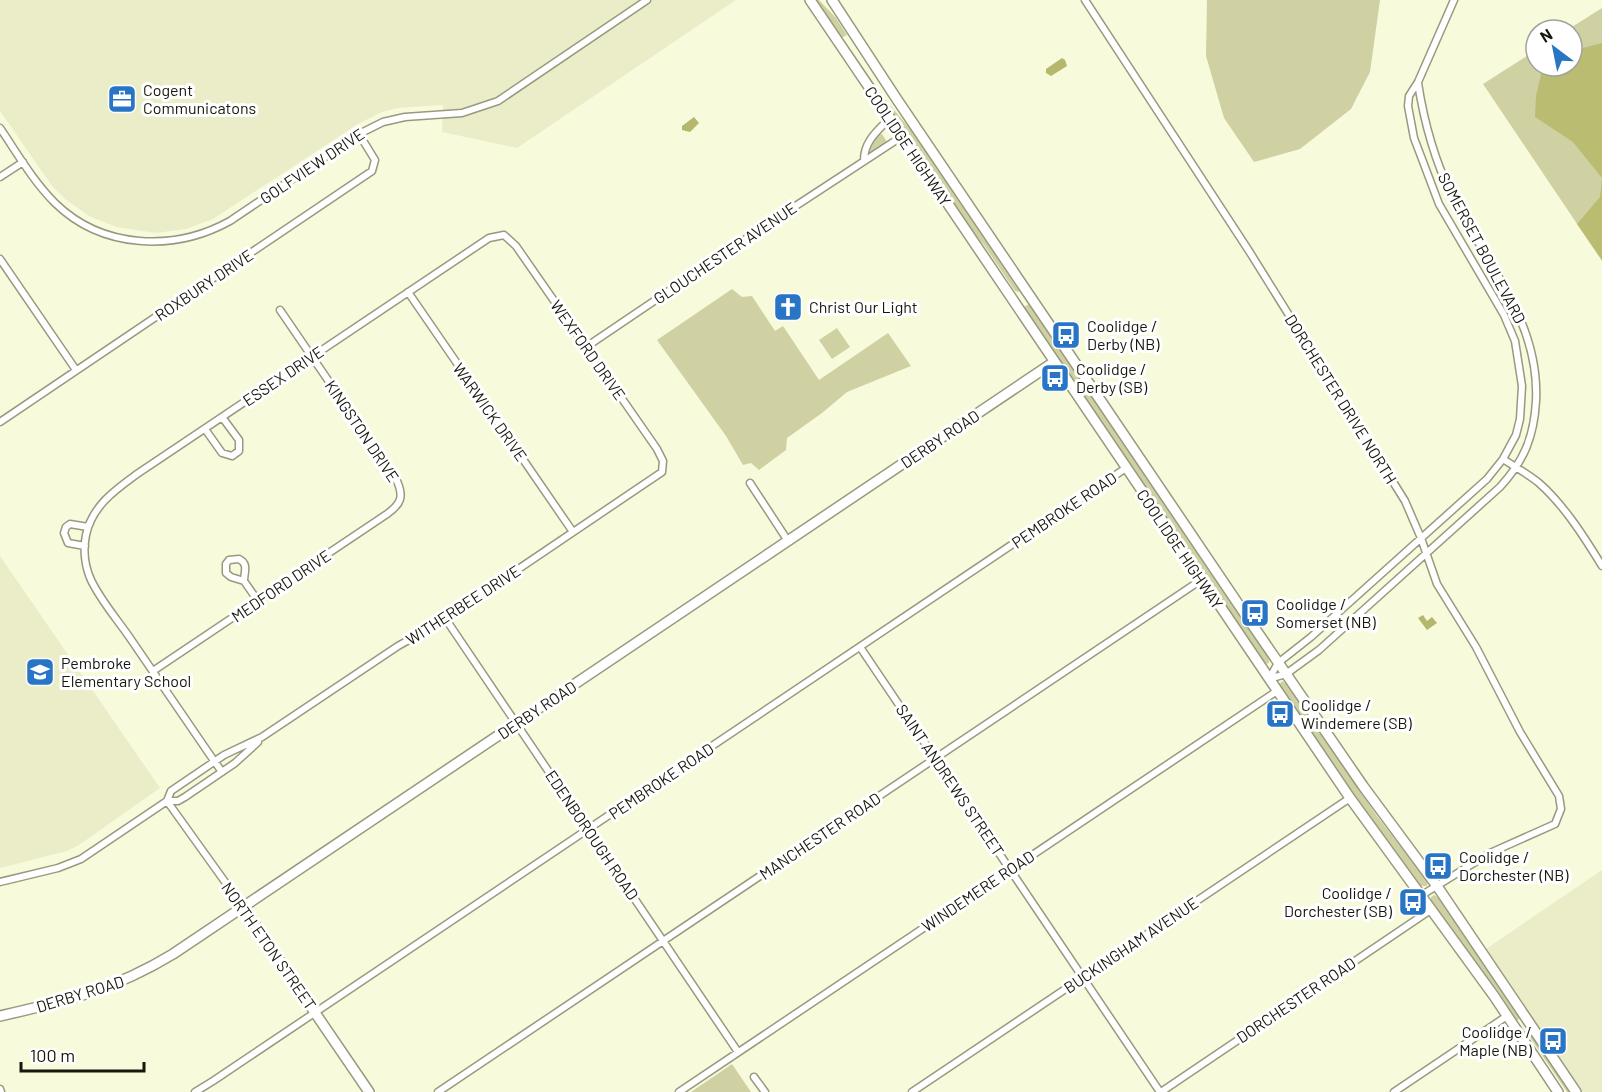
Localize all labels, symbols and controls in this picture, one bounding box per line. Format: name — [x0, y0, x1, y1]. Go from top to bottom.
north arrow — [1524, 18, 1584, 78]
text: N — [1536, 24, 1555, 46]
place label: Cogent Communicatons — [143, 80, 256, 117]
street label: COOLIDGE HIGHWAY — [861, 82, 956, 209]
office icon: Cogent Communicatons — [106, 83, 138, 115]
street label: GOLFVIEW DRIVE — [256, 124, 367, 207]
street label: SOMERSET BOULEVARD — [1435, 169, 1530, 326]
street label: GLOUCHESTER AVENUE — [650, 198, 800, 308]
street label: ROXBURY DRIVE — [151, 245, 256, 324]
church icon: Christ Our Light — [772, 291, 804, 323]
street label: WEXFORD DRIVE — [547, 296, 630, 403]
place label: Christ Our Light — [809, 297, 918, 316]
street label: DORCHESTER DRIVE NORTH — [1281, 310, 1401, 487]
place label: Coolidge / Derby (NB) — [1087, 316, 1160, 353]
bus stop icon: Coolidge / Derby (NB) — [1050, 319, 1082, 351]
street label: ESSEX DRIVE — [239, 342, 327, 410]
street label: WARWICK DRIVE — [449, 359, 531, 464]
place label: Coolidge / Derby (SB) — [1076, 359, 1148, 396]
bus stop icon: Coolidge / Derby (SB) — [1039, 362, 1071, 394]
street label: KINGSTON DRIVE — [321, 376, 403, 485]
street label: DERBY ROAD — [897, 405, 983, 472]
street label: PEMBROKE ROAD — [1008, 467, 1120, 552]
street label: COOLIDGE HIGHWAY — [1133, 485, 1228, 612]
street label: MEDFORD DRIVE — [227, 545, 334, 626]
street label: WITHERBEE DRIVE — [402, 561, 523, 649]
place label: Coolidge / Somerset (NB) — [1276, 594, 1376, 631]
bus stop icon: Coolidge / Somerset (NB) — [1239, 597, 1271, 629]
place label: Pembroke Elementary School — [61, 653, 191, 690]
school or university icon: Pembroke Elementary School — [24, 656, 56, 688]
street label: DERBY ROAD — [494, 676, 580, 743]
place label: Coolidge / Windemere (SB) — [1301, 695, 1413, 732]
bus stop icon: Coolidge / Windemere (SB) — [1264, 698, 1296, 730]
street label: SAINT ANDREWS STREET — [892, 700, 1008, 859]
street label: PEMBROKE ROAD — [605, 738, 717, 823]
street label: EDENBOROUGH ROAD — [542, 766, 643, 903]
street label: MANCHESTER ROAD — [756, 788, 884, 883]
street label: WINDEMERE ROAD — [918, 846, 1038, 935]
place label: Coolidge / Dorchester (NB) — [1459, 847, 1569, 884]
bus stop icon: Coolidge / Dorchester (NB) — [1422, 850, 1454, 882]
street label: NORTH ETON STREET — [218, 878, 321, 1013]
place label: Coolidge / Dorchester (SB) — [1284, 883, 1393, 920]
bus stop icon: Coolidge / Dorchester (SB) — [1397, 886, 1429, 918]
street label: BUCKINGHAM AVENUE — [1060, 893, 1202, 997]
street label: DORCHESTER ROAD — [1233, 953, 1359, 1046]
street label: DERBY ROAD — [34, 971, 126, 1016]
place label: Coolidge / Maple (NB) — [1459, 1022, 1533, 1059]
bus stop icon: Coolidge / Maple (NB) — [1537, 1025, 1569, 1057]
scale bar — [21, 1035, 144, 1073]
text: 100 m — [30, 1044, 75, 1066]

